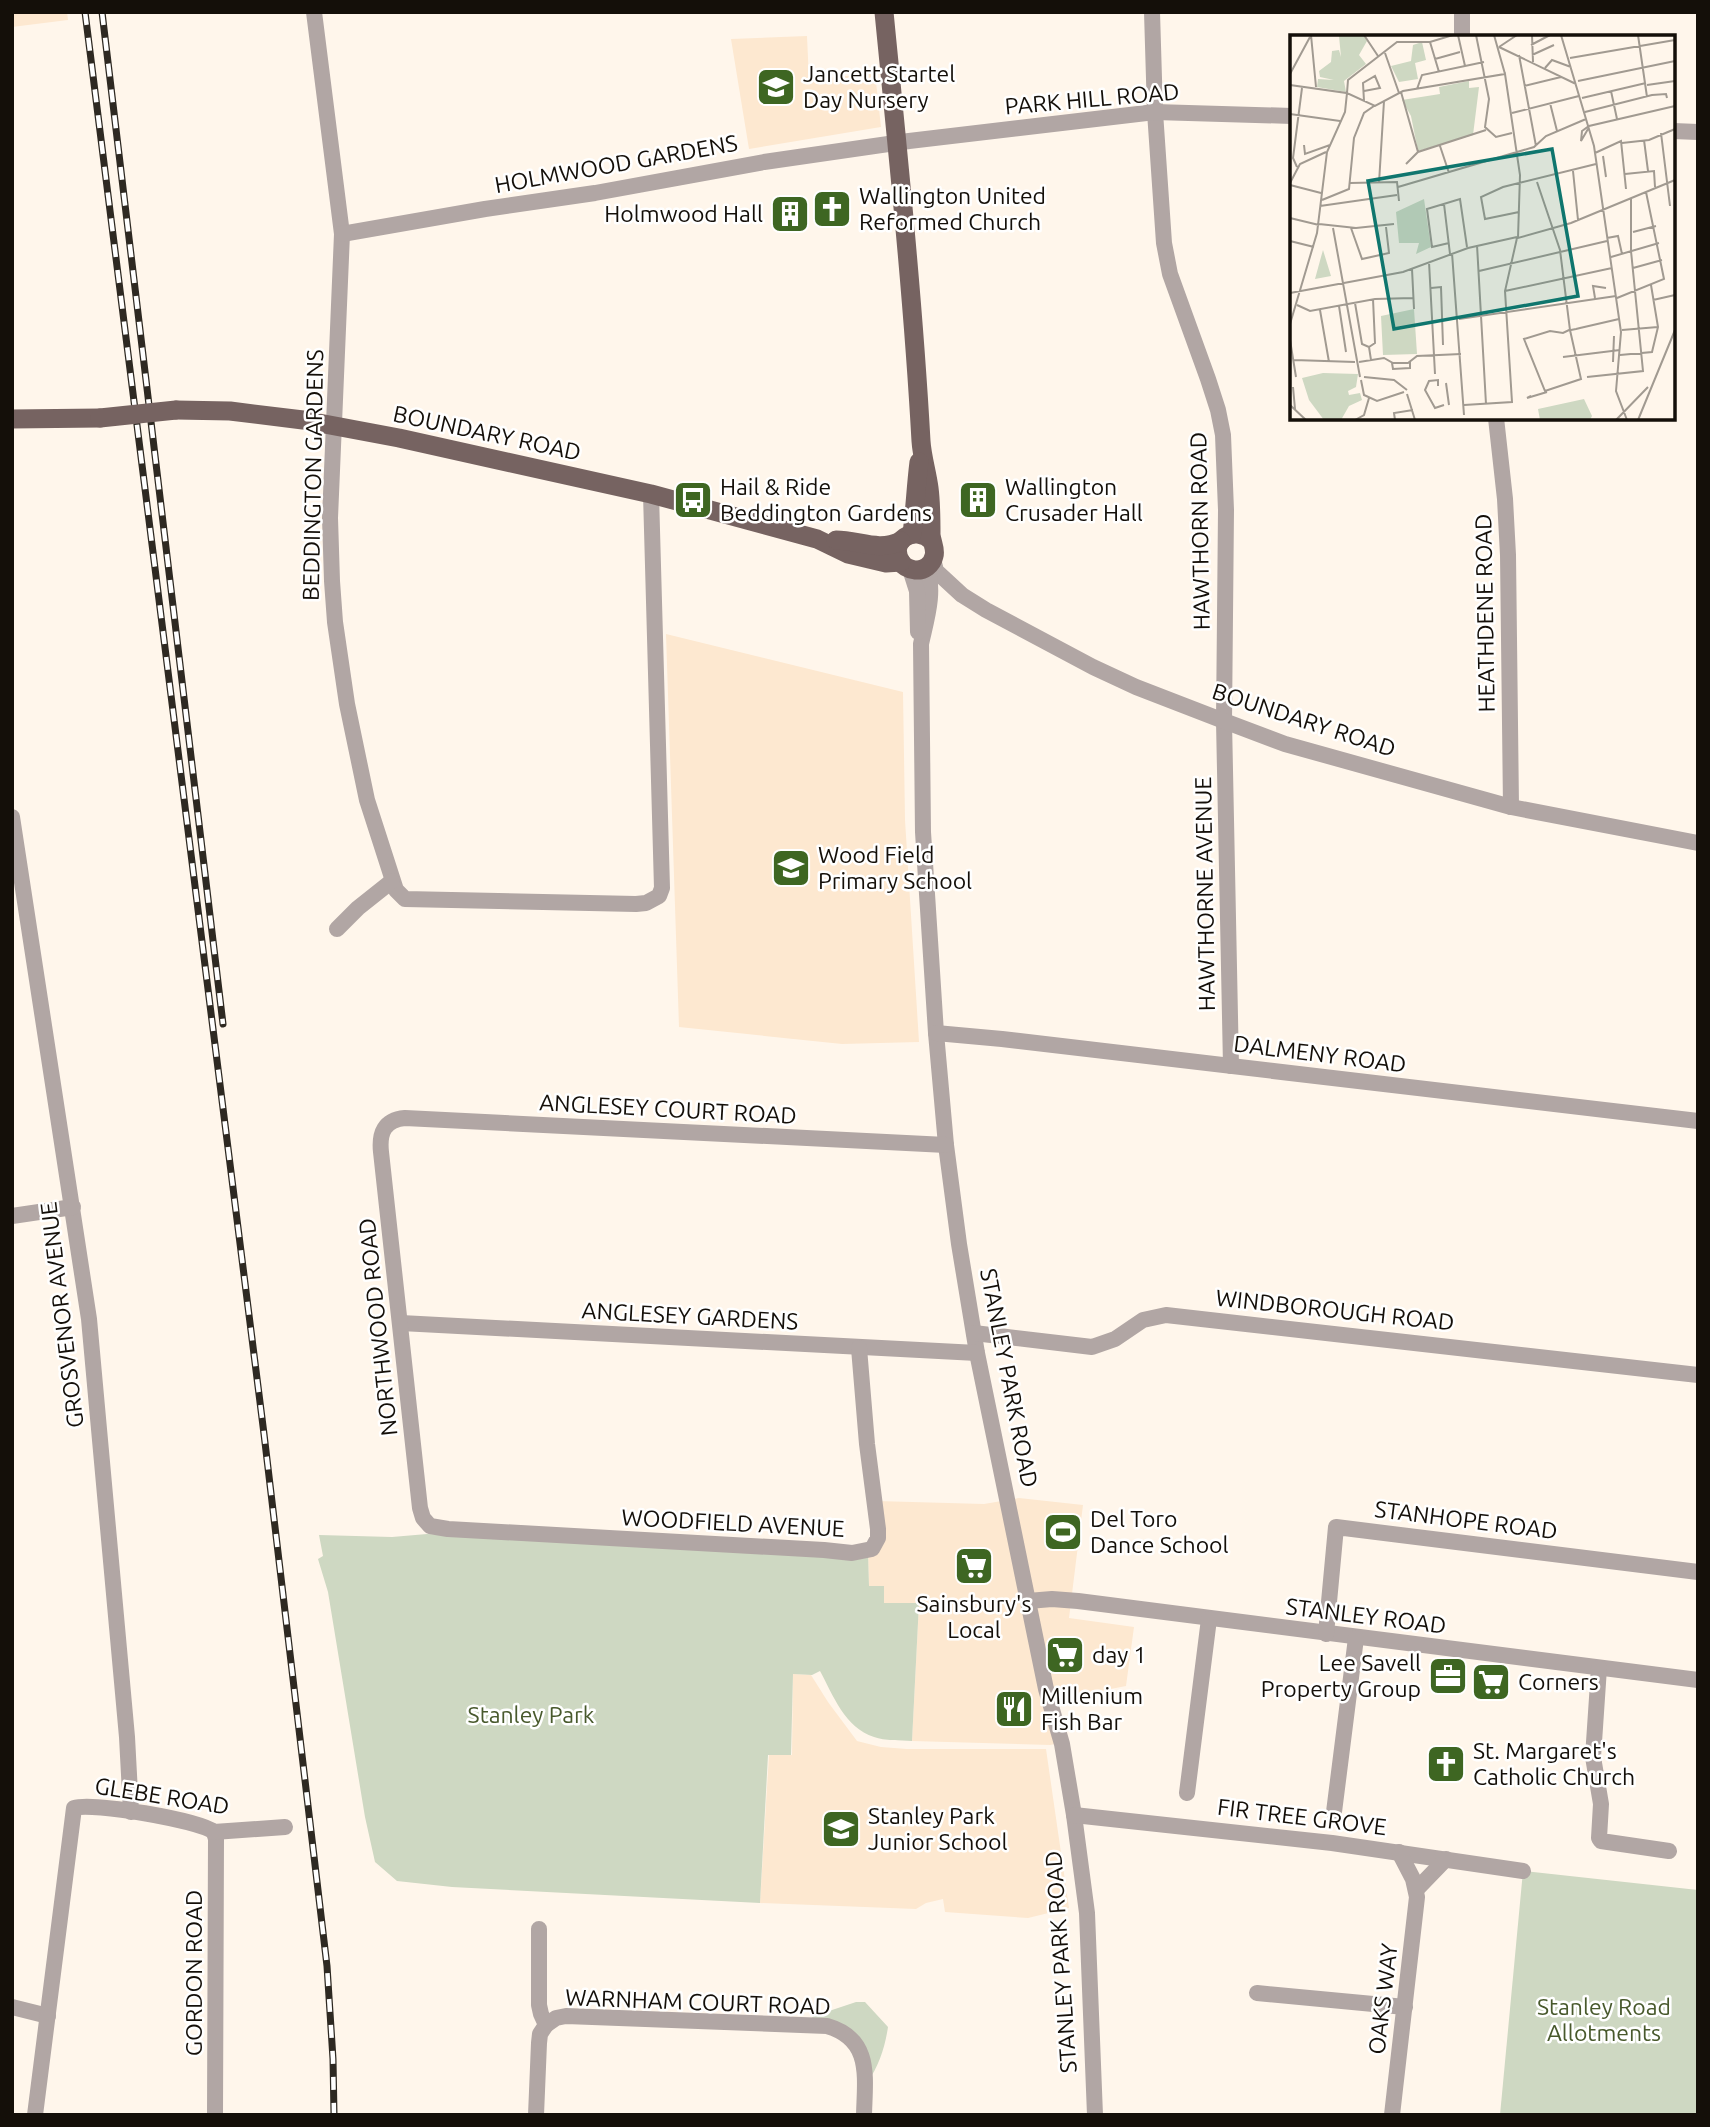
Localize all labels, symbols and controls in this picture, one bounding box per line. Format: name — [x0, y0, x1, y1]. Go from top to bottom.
inset map — [1290, 35, 1675, 420]
place label: Jancett Startel Day Nursery — [803, 61, 955, 112]
school or university icon: Jancett Startel Day Nursery — [755, 66, 797, 108]
street label: PARK HILL ROAD — [1004, 78, 1180, 119]
street label: HOLMWOOD GARDENS — [493, 130, 739, 197]
place label: Wallington United Reformed Church — [859, 183, 1046, 234]
church icon: Wallington United Reformed Church — [811, 188, 853, 230]
building icon: Holmwood Hall — [769, 193, 811, 235]
place label: Holmwood Hall — [604, 201, 763, 226]
street label: BEDDINGTON GARDENS — [298, 349, 327, 601]
street label: BOUNDARY ROAD — [391, 400, 583, 465]
street label: HAWTHORN ROAD — [1185, 432, 1214, 630]
place label: Hail & Ride Beddington Gardens — [720, 474, 932, 525]
place label: Wallington Crusader Hall — [1005, 474, 1143, 525]
bus stop icon: Hail & Ride Beddington Gardens — [672, 479, 714, 521]
building icon: Wallington Crusader Hall — [957, 479, 999, 521]
street label: HEATHDENE ROAD — [1470, 513, 1499, 713]
street label: BOUNDARY ROAD — [1209, 678, 1399, 761]
street label: HAWTHORNE AVENUE — [1190, 777, 1219, 1011]
place label: Wood Field Primary School — [818, 842, 972, 893]
school or university icon: Wood Field Primary School — [770, 847, 812, 889]
street label: DALMENY ROAD — [1232, 1031, 1408, 1076]
street label: ANGLESEY COURT ROAD — [539, 1089, 797, 1128]
street label: GROSVENOR AVENUE — [35, 1201, 88, 1429]
street label: NORTHWOOD ROAD — [354, 1217, 401, 1437]
street label: STANLEY PARK ROAD — [976, 1266, 1043, 1490]
street label: WINDBOROUGH ROAD — [1215, 1285, 1456, 1334]
street label: ANGLESEY GARDENS — [581, 1297, 799, 1334]
street label: STANHOPE ROAD — [1373, 1496, 1559, 1543]
street label: WOODFIELD AVENUE — [621, 1504, 845, 1541]
place label: Del Toro Dance School — [1090, 1506, 1229, 1557]
sports icon: Del Toro Dance School — [1042, 1511, 1084, 1553]
supermarket icon: Sainsbury's Local — [953, 1545, 995, 1587]
place label: Sainsbury's Local — [916, 1591, 1032, 1642]
street label: STANLEY ROAD — [1285, 1593, 1448, 1638]
supermarket icon: day 1 — [1044, 1634, 1086, 1676]
place label: day 1 — [1092, 1642, 1147, 1667]
place label: Lee Savell Property Group — [1261, 1650, 1421, 1701]
office icon: Lee Savell Property Group — [1427, 1655, 1469, 1697]
supermarket icon: Corners — [1470, 1661, 1512, 1703]
place label: Corners — [1518, 1669, 1599, 1694]
place label: Millenium Fish Bar — [1041, 1683, 1143, 1734]
restaurant icon: Millenium Fish Bar — [993, 1688, 1035, 1730]
park label: Stanley Park — [468, 1702, 595, 1727]
place label: St. Margaret's Catholic Church — [1473, 1738, 1635, 1789]
church icon: St. Margaret's Catholic Church — [1425, 1743, 1467, 1785]
street label: GLEBE ROAD — [93, 1773, 231, 1818]
street label: FIR TREE GROVE — [1216, 1794, 1388, 1839]
place label: Stanley Park Junior School — [868, 1803, 1007, 1854]
school or university icon: Stanley Park Junior School — [820, 1808, 862, 1850]
street label: STANLEY PARK ROAD — [1040, 1850, 1081, 2074]
street label: GORDON ROAD — [181, 1890, 206, 2056]
street label: OAKS WAY — [1363, 1941, 1402, 2056]
street label: WARNHAM COURT ROAD — [565, 1984, 831, 2019]
park label: Stanley Road Allotments — [1537, 1994, 1671, 2045]

